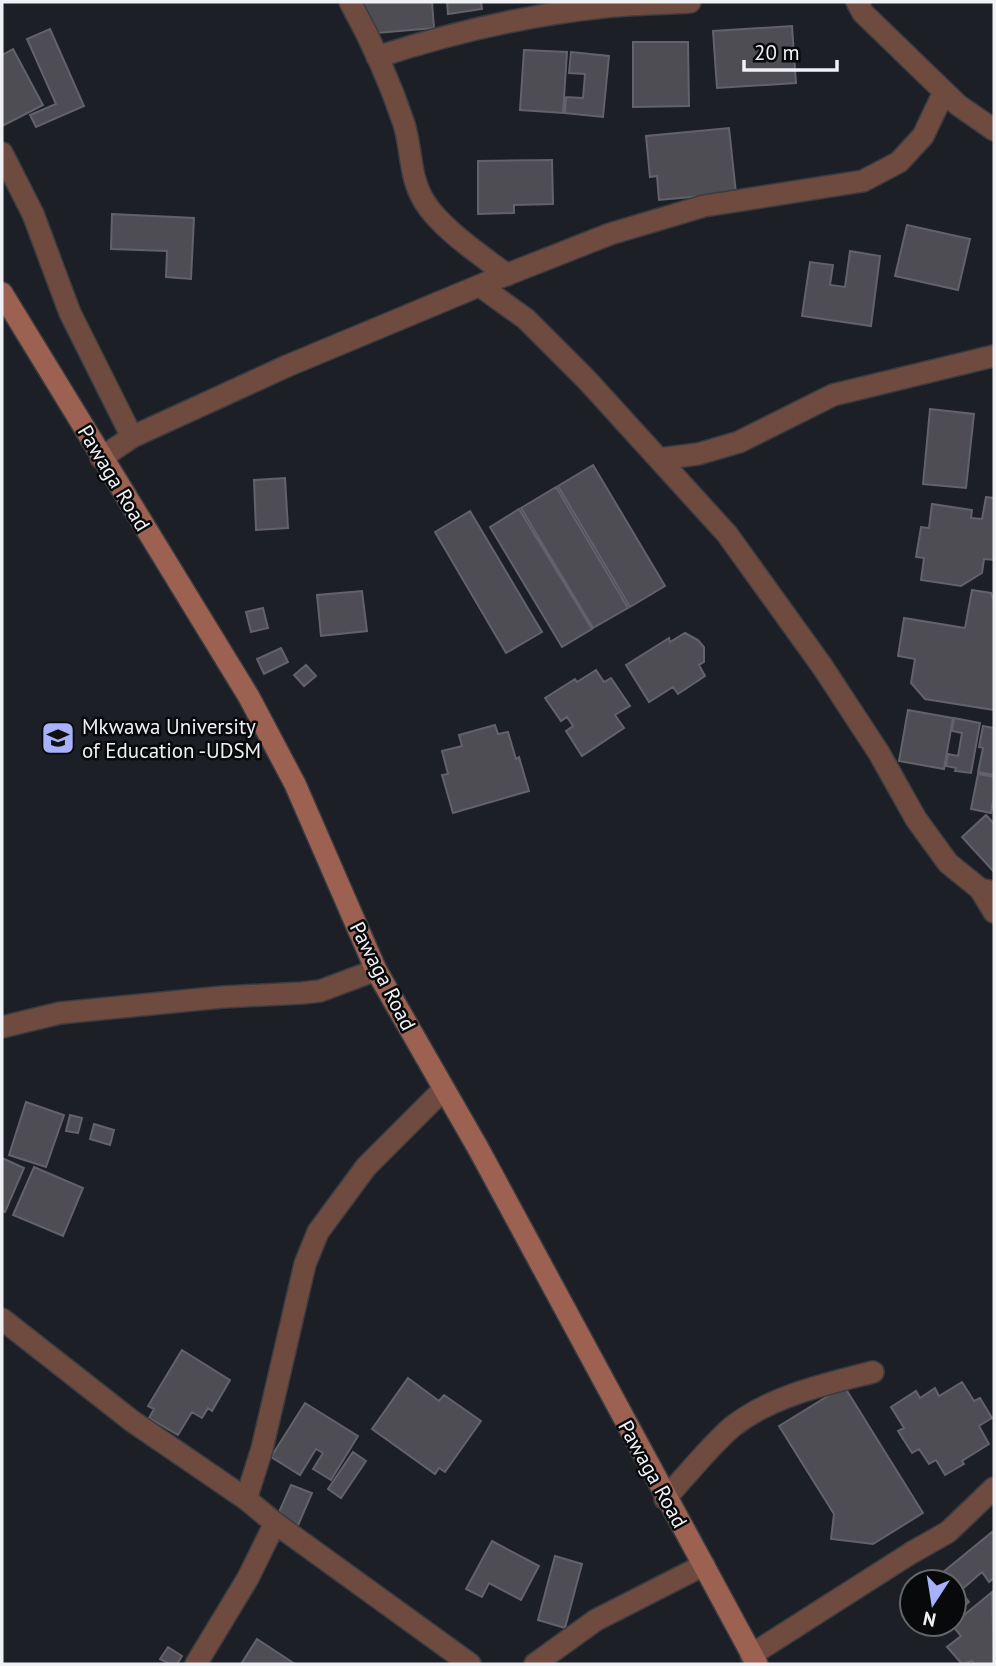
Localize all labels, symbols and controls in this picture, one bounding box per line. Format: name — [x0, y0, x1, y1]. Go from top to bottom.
scale bar — [744, 28, 837, 72]
text: 20 m — [754, 39, 800, 66]
street label: Pawaga Road — [72, 420, 156, 536]
place label: Mkwawa University of Education -UDSM — [82, 713, 261, 764]
school or university icon: Mkwawa University of Education -UDSM — [39, 719, 77, 757]
street label: Pawaga Road — [344, 917, 422, 1035]
street label: Pawaga Road — [612, 1415, 694, 1533]
north arrow — [898, 1568, 968, 1638]
text: N — [921, 1607, 938, 1633]

